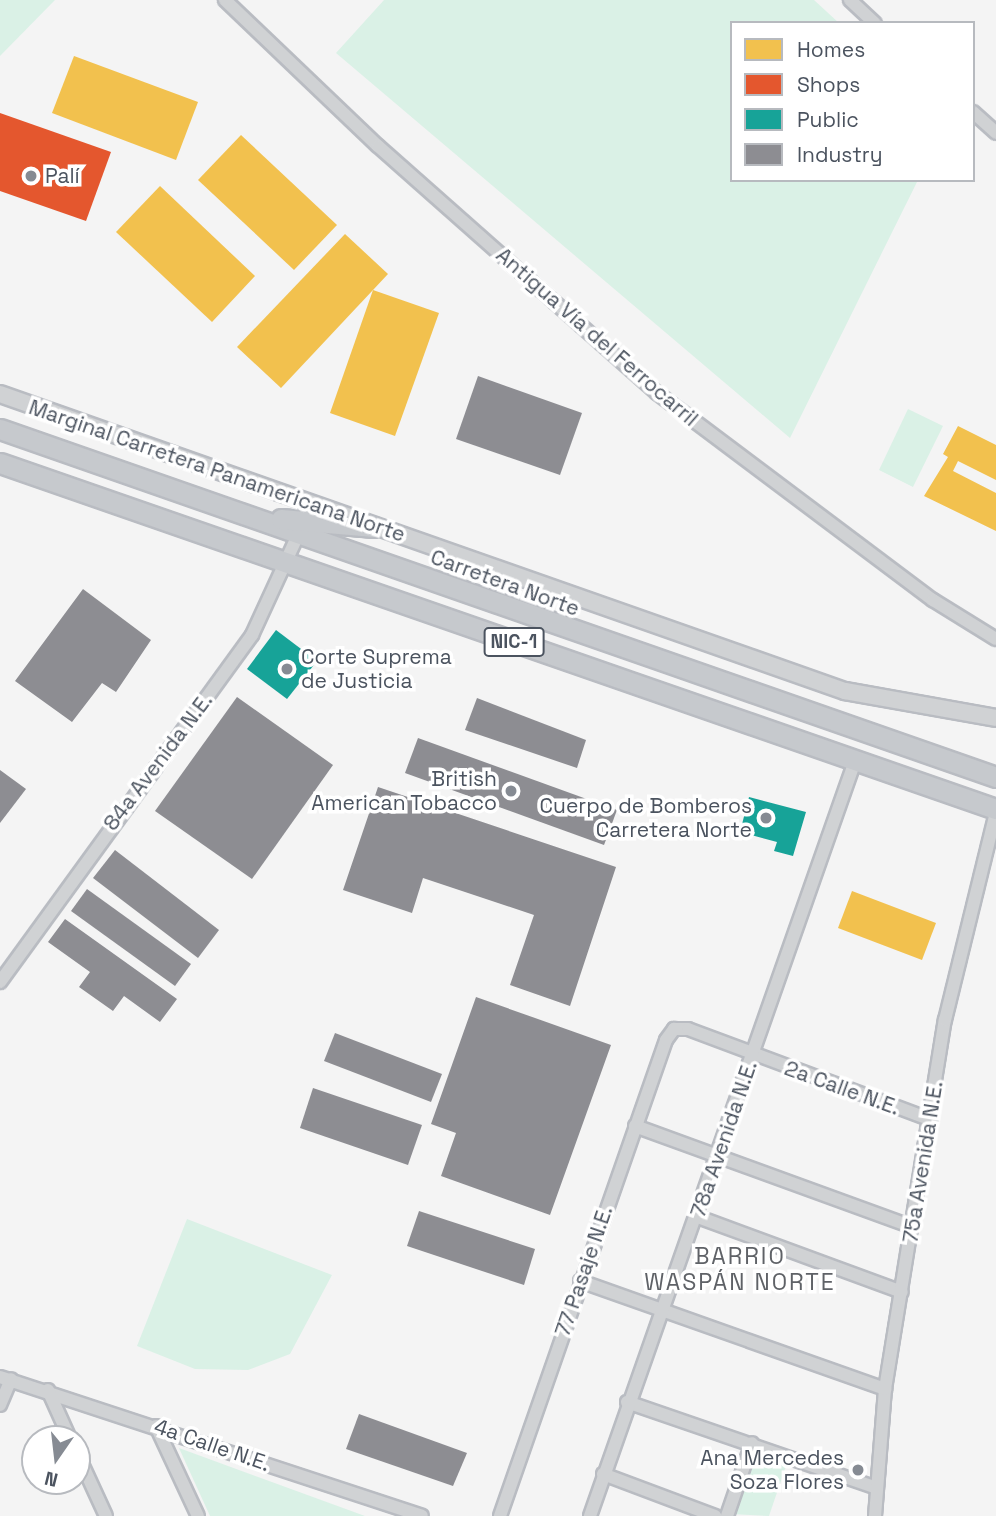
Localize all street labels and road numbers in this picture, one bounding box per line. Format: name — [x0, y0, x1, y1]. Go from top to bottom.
street label: Antigua Vía del Ferrocarril — [491, 242, 703, 432]
street label: Marginal Carretera Panamericana Norte — [26, 395, 408, 547]
street label: Carretera Norte — [427, 544, 583, 622]
road number: NIC-1 — [482, 626, 546, 657]
street label: 84a Avenida N.E. — [98, 688, 218, 836]
street label: 2a Calle N.E. — [781, 1056, 903, 1120]
street label: 78a Avenida N.E. — [685, 1057, 763, 1221]
street label: 75a Avenida N.E. — [898, 1079, 948, 1245]
street label: 77 Pasaje N.E. — [550, 1203, 618, 1339]
street label: 4a Calle N.E. — [151, 1413, 273, 1477]

